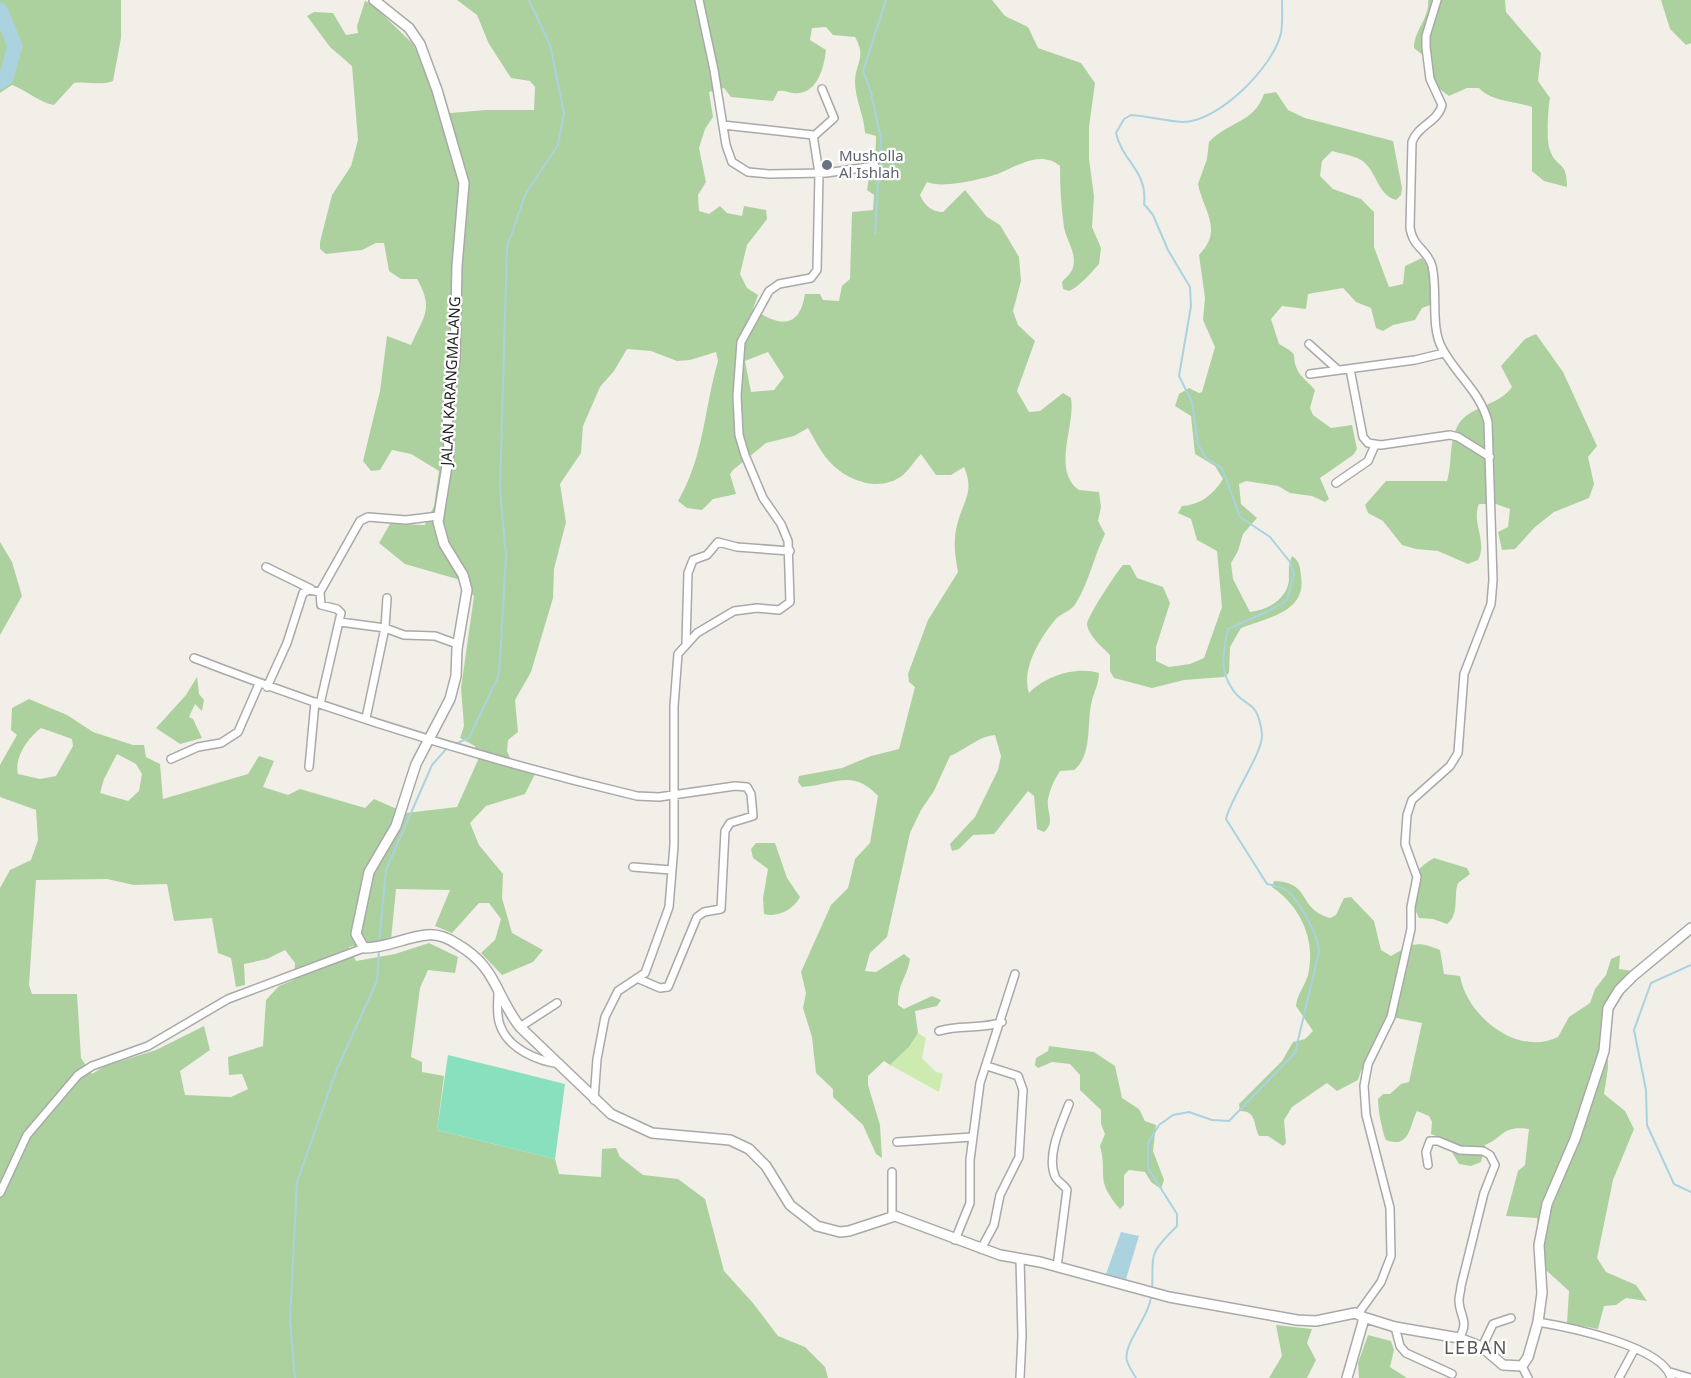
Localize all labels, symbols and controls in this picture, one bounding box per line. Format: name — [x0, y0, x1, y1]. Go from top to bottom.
place label: Musholla Al Ishlah — [839, 145, 904, 182]
marker: Musholla Al Ishlah — [820, 158, 834, 172]
street label: JALAN KARANGMALANG — [435, 296, 464, 468]
district label: LEBAN — [1444, 1335, 1508, 1359]

